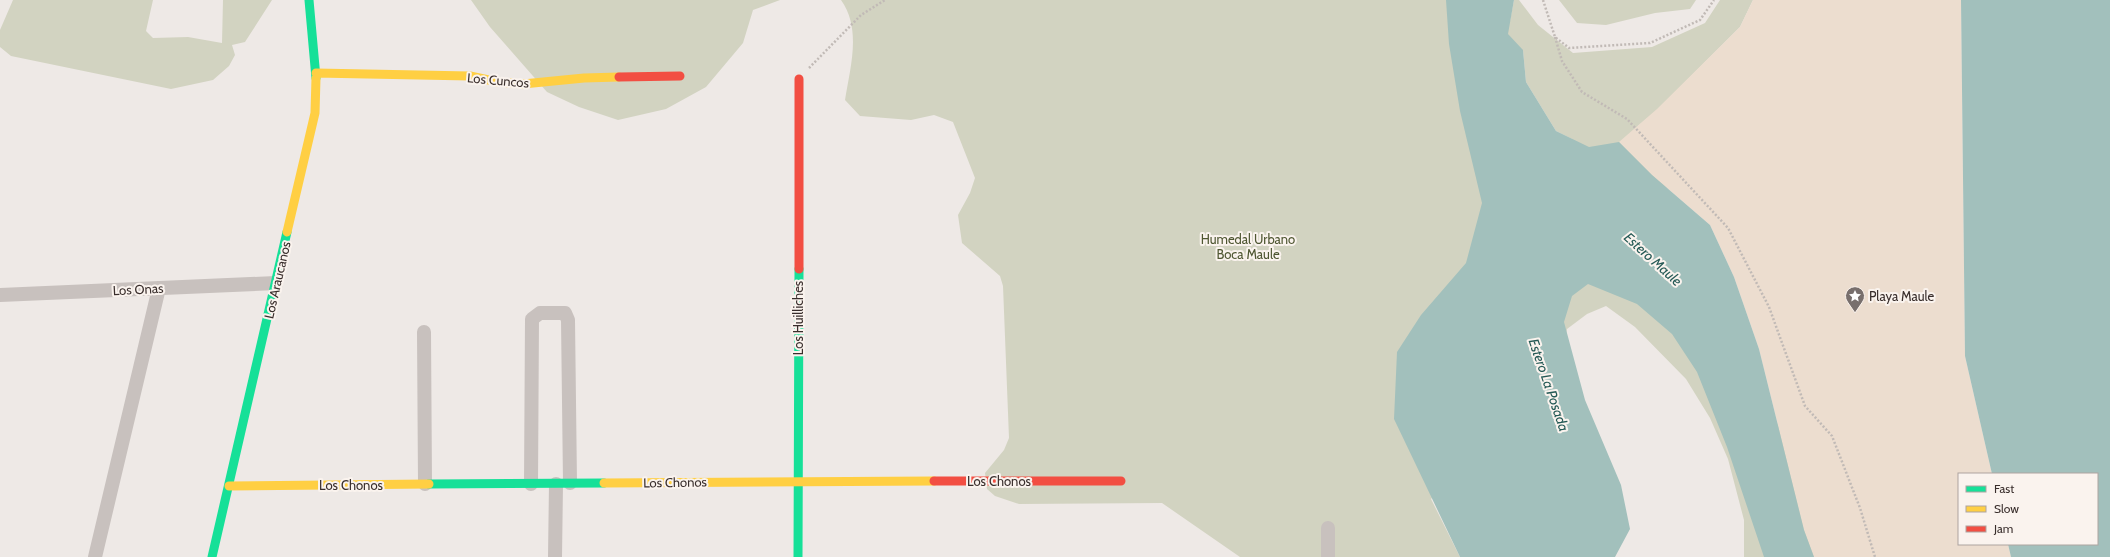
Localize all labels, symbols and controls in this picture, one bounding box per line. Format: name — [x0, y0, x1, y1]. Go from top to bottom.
street label: Los Cuncos — [466, 69, 530, 91]
water label: Estero Maule — [1620, 228, 1686, 290]
park label: Humedal Urbano Boca Maule — [1201, 231, 1295, 262]
street label: Los Araucanos — [260, 239, 294, 320]
street label: Los Onas — [112, 280, 164, 298]
street label: Los Huilliches — [790, 280, 806, 355]
place icon: Playa Maule — [1844, 285, 1866, 313]
place label: Playa Maule — [1869, 288, 1935, 304]
water label: Estero La Posada — [1525, 336, 1573, 434]
street label: Los Chonos — [643, 473, 708, 491]
street label: Los Chonos — [967, 473, 1032, 489]
legend — [1958, 473, 2098, 545]
street label: Los Chonos — [319, 477, 384, 493]
text: Fast — [1994, 481, 2014, 496]
text: Slow — [1994, 501, 2019, 516]
text: Jam — [1993, 521, 2013, 536]

